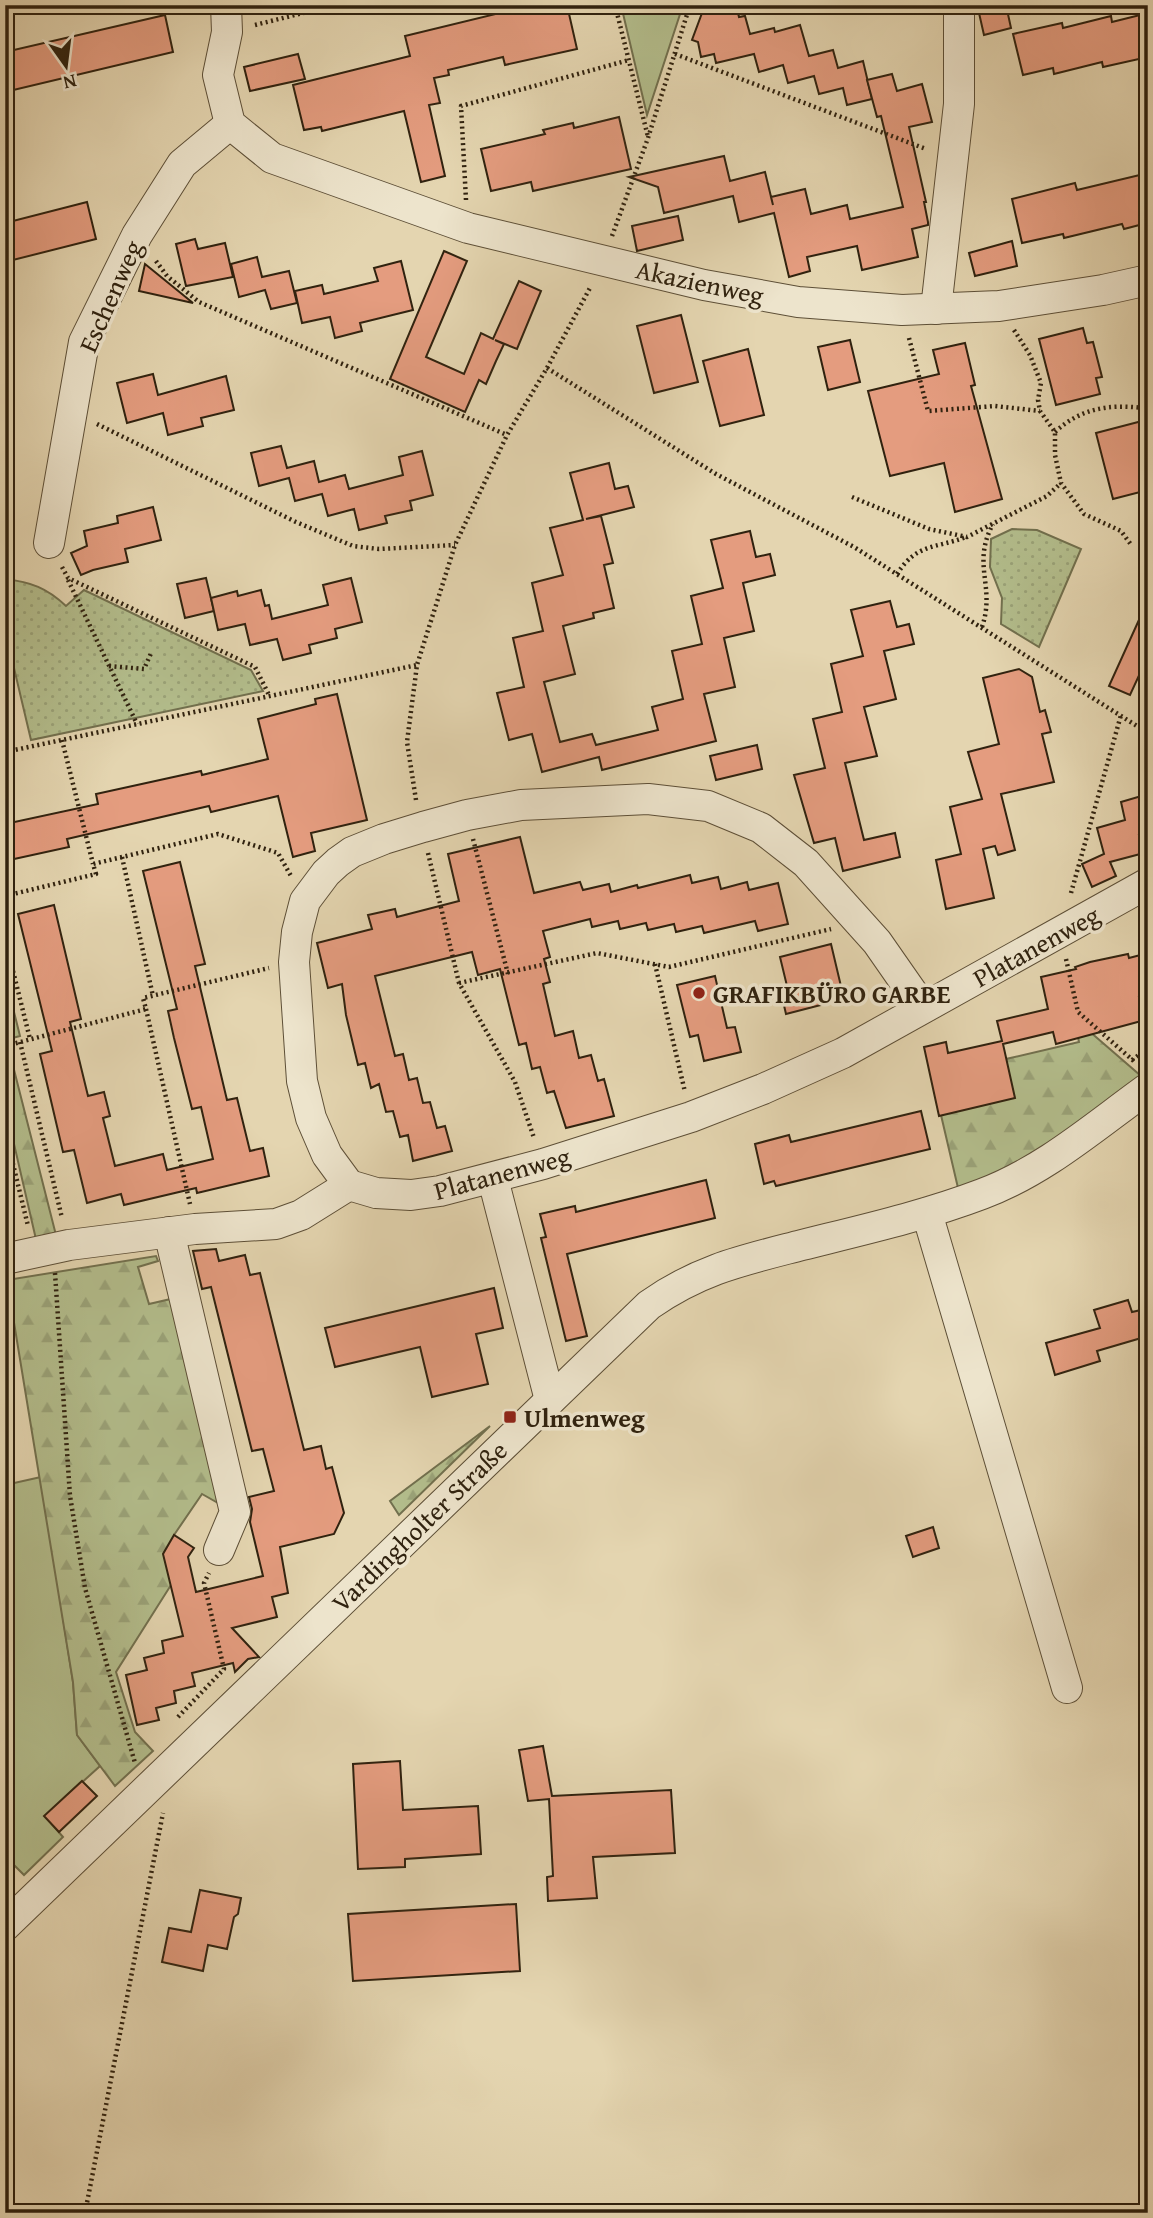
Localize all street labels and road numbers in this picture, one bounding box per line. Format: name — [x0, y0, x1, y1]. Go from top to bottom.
street label: Eschenweg — [68, 234, 152, 358]
street label: Akazienweg — [632, 249, 768, 315]
street label: Platanenweg — [966, 895, 1107, 997]
street label: Platanenweg — [430, 1136, 574, 1210]
street label: Vardingholter Straße — [322, 1431, 516, 1621]

